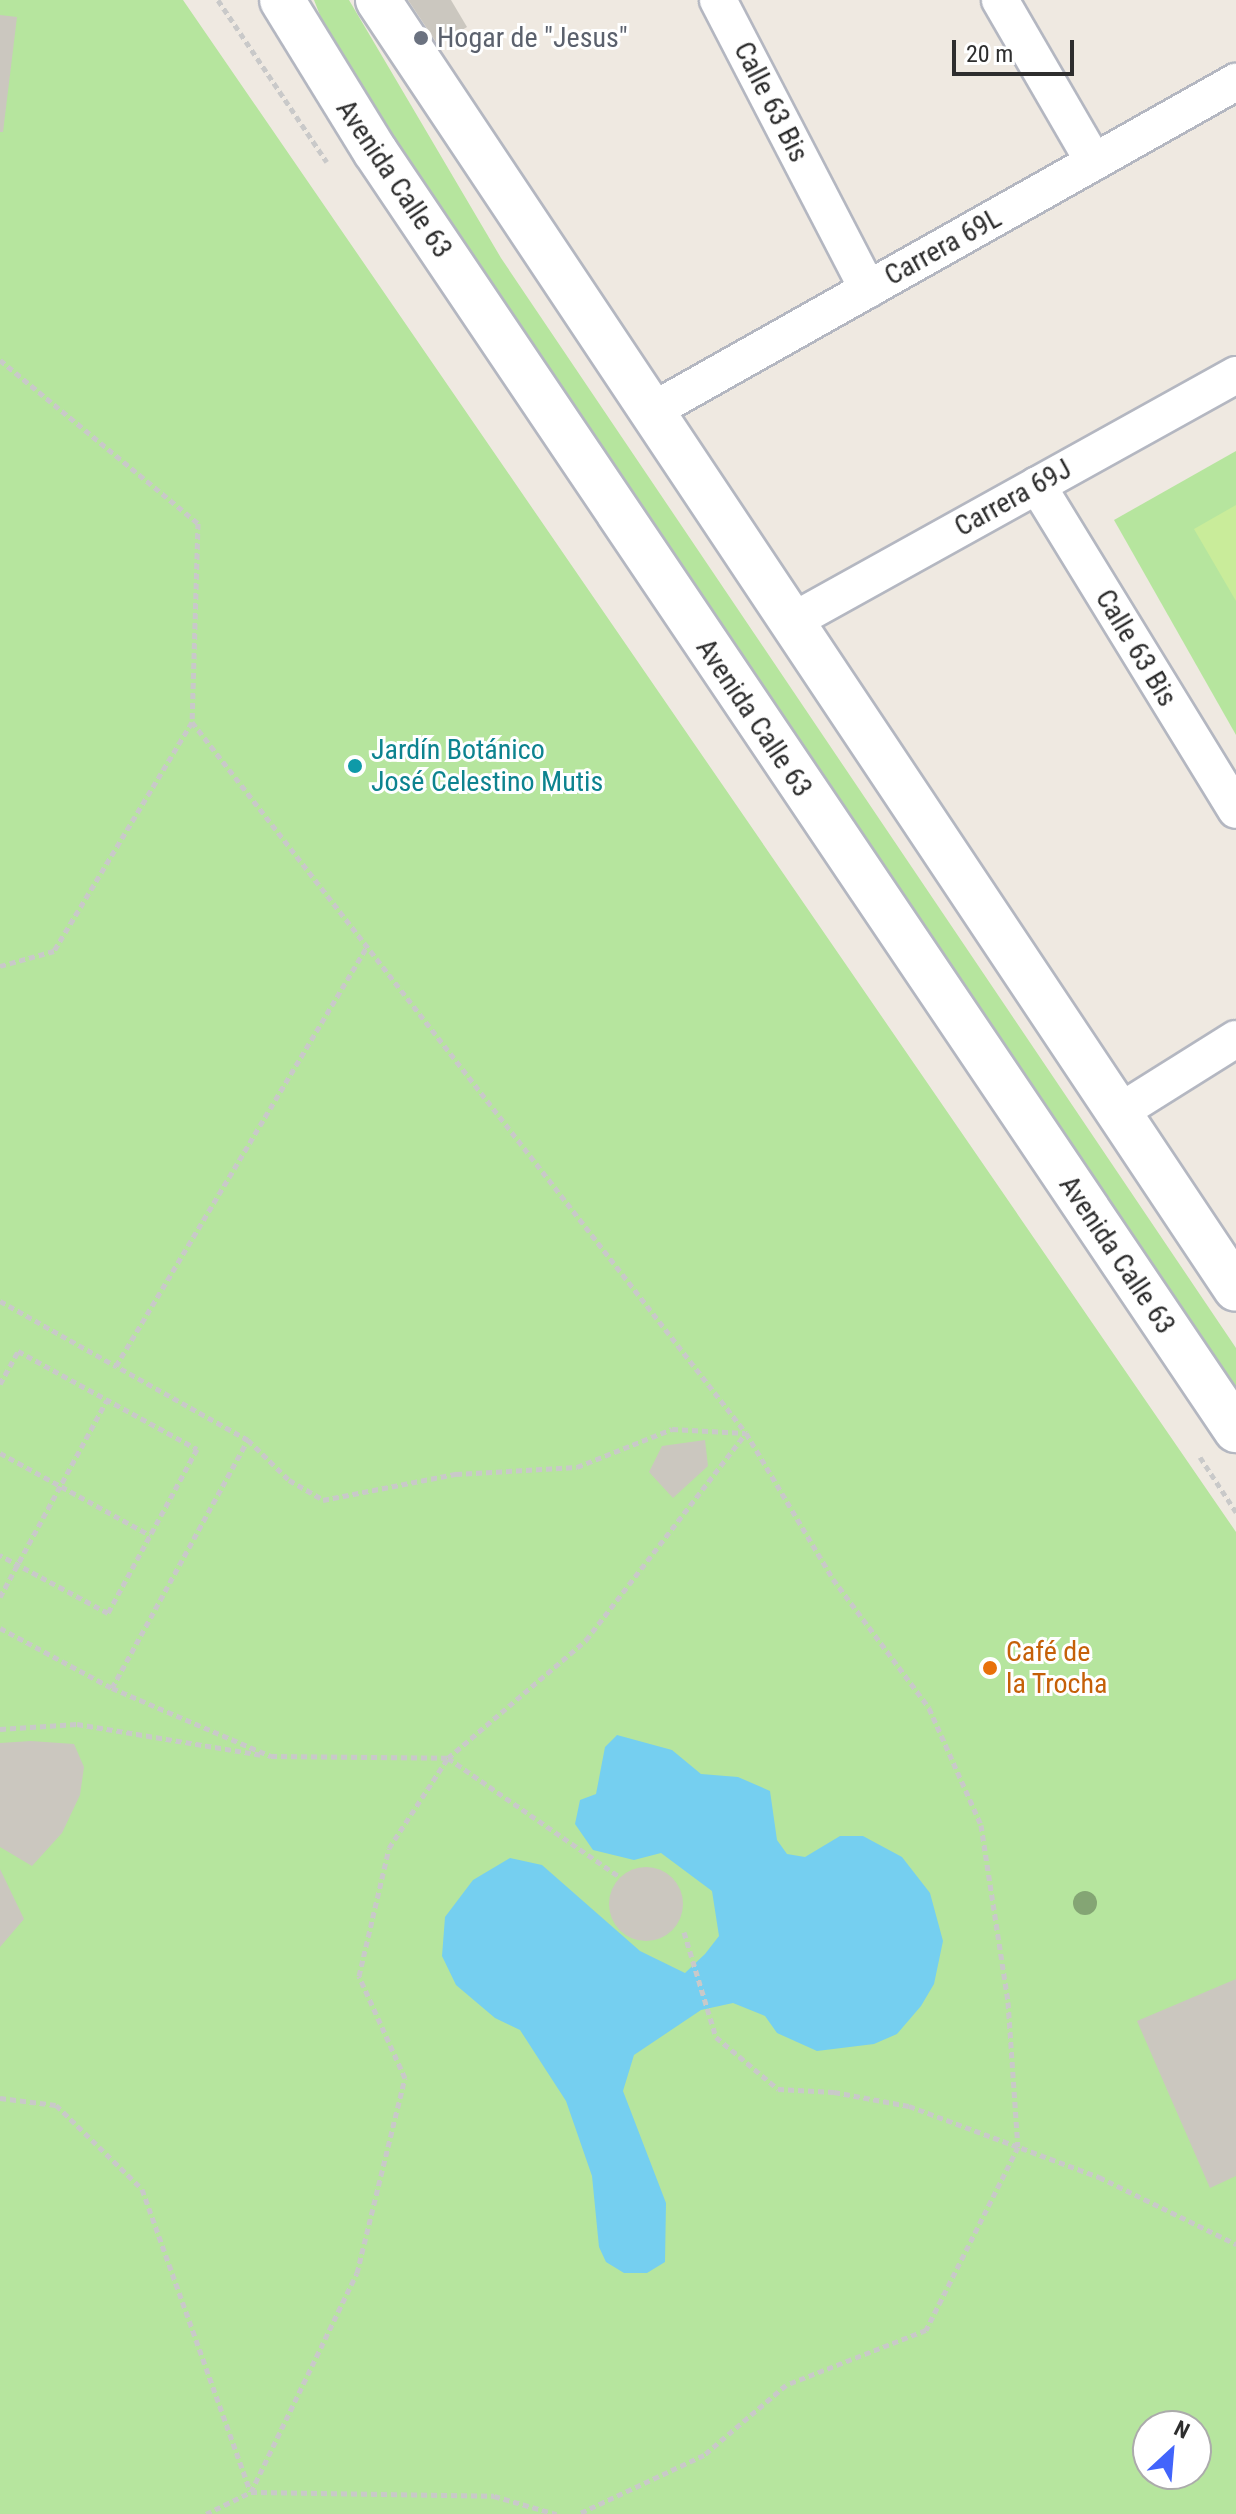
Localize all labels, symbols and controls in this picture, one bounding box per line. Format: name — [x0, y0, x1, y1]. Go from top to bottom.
place label: Hogar de "Jesus" — [437, 21, 628, 55]
scale bar — [956, 24, 1078, 74]
marker: Hogar de "Jesus" — [412, 29, 430, 47]
street label: Calle 63 Bis — [726, 36, 816, 168]
text: 20 m — [966, 40, 1013, 68]
street label: Avenida Calle 63 — [329, 94, 459, 264]
street label: Carrera 69L — [879, 201, 1007, 293]
street label: Carrera 69J — [949, 452, 1077, 544]
street label: Calle 63 Bis — [1088, 584, 1184, 712]
street label: Avenida Calle 63 — [689, 633, 819, 803]
place label: Jardín Botánico José Celestino Mutis — [371, 733, 603, 799]
marker: Jardín Botánico José Celestino Mutis — [346, 757, 364, 775]
street label: Avenida Calle 63 — [1052, 1170, 1182, 1340]
place label: Café de la Trocha — [1006, 1635, 1108, 1701]
marker: Café de la Trocha — [981, 1659, 999, 1677]
north arrow — [1132, 2410, 1212, 2490]
text: N — [1170, 2416, 1193, 2444]

